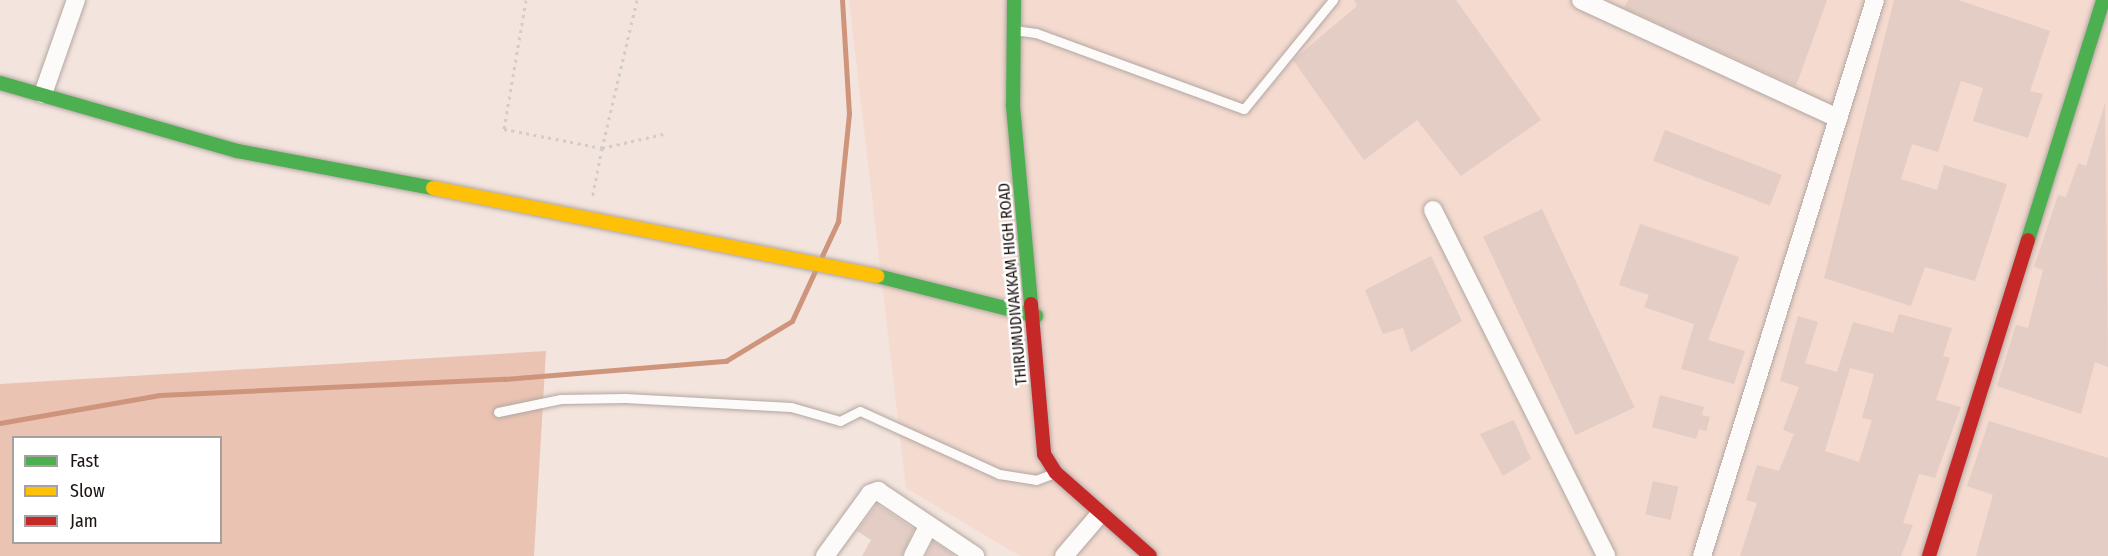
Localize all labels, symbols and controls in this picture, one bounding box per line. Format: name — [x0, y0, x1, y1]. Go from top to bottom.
street label: THIRUMUDIVAKKAM HIGH ROAD — [995, 182, 1031, 386]
legend — [12, 436, 222, 544]
text: Fast — [70, 450, 99, 472]
text: Slow — [70, 480, 105, 502]
text: Jam — [70, 510, 98, 532]

